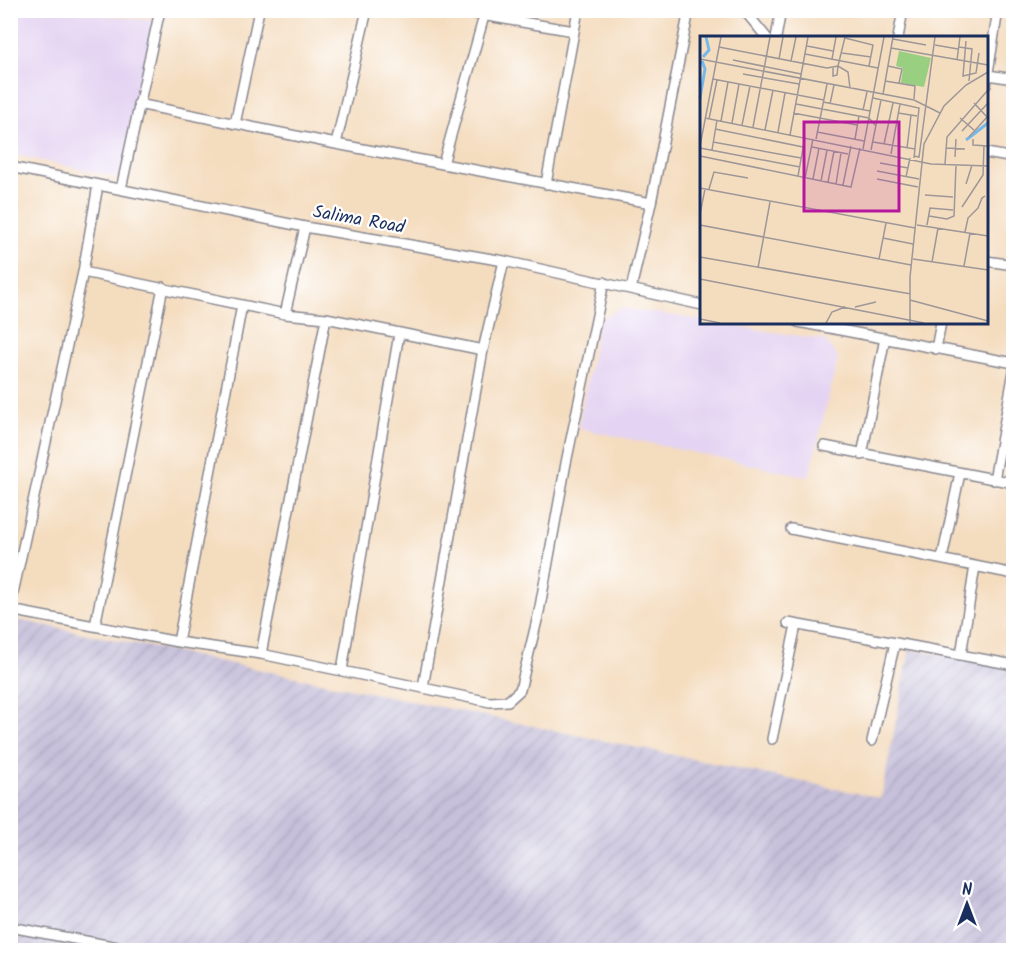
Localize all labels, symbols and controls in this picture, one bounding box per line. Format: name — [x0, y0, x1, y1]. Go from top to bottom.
inset map — [700, 36, 988, 324]
street label: Salima Road — [311, 198, 408, 243]
north arrow — [937, 874, 997, 934]
text: N — [962, 878, 972, 903]

